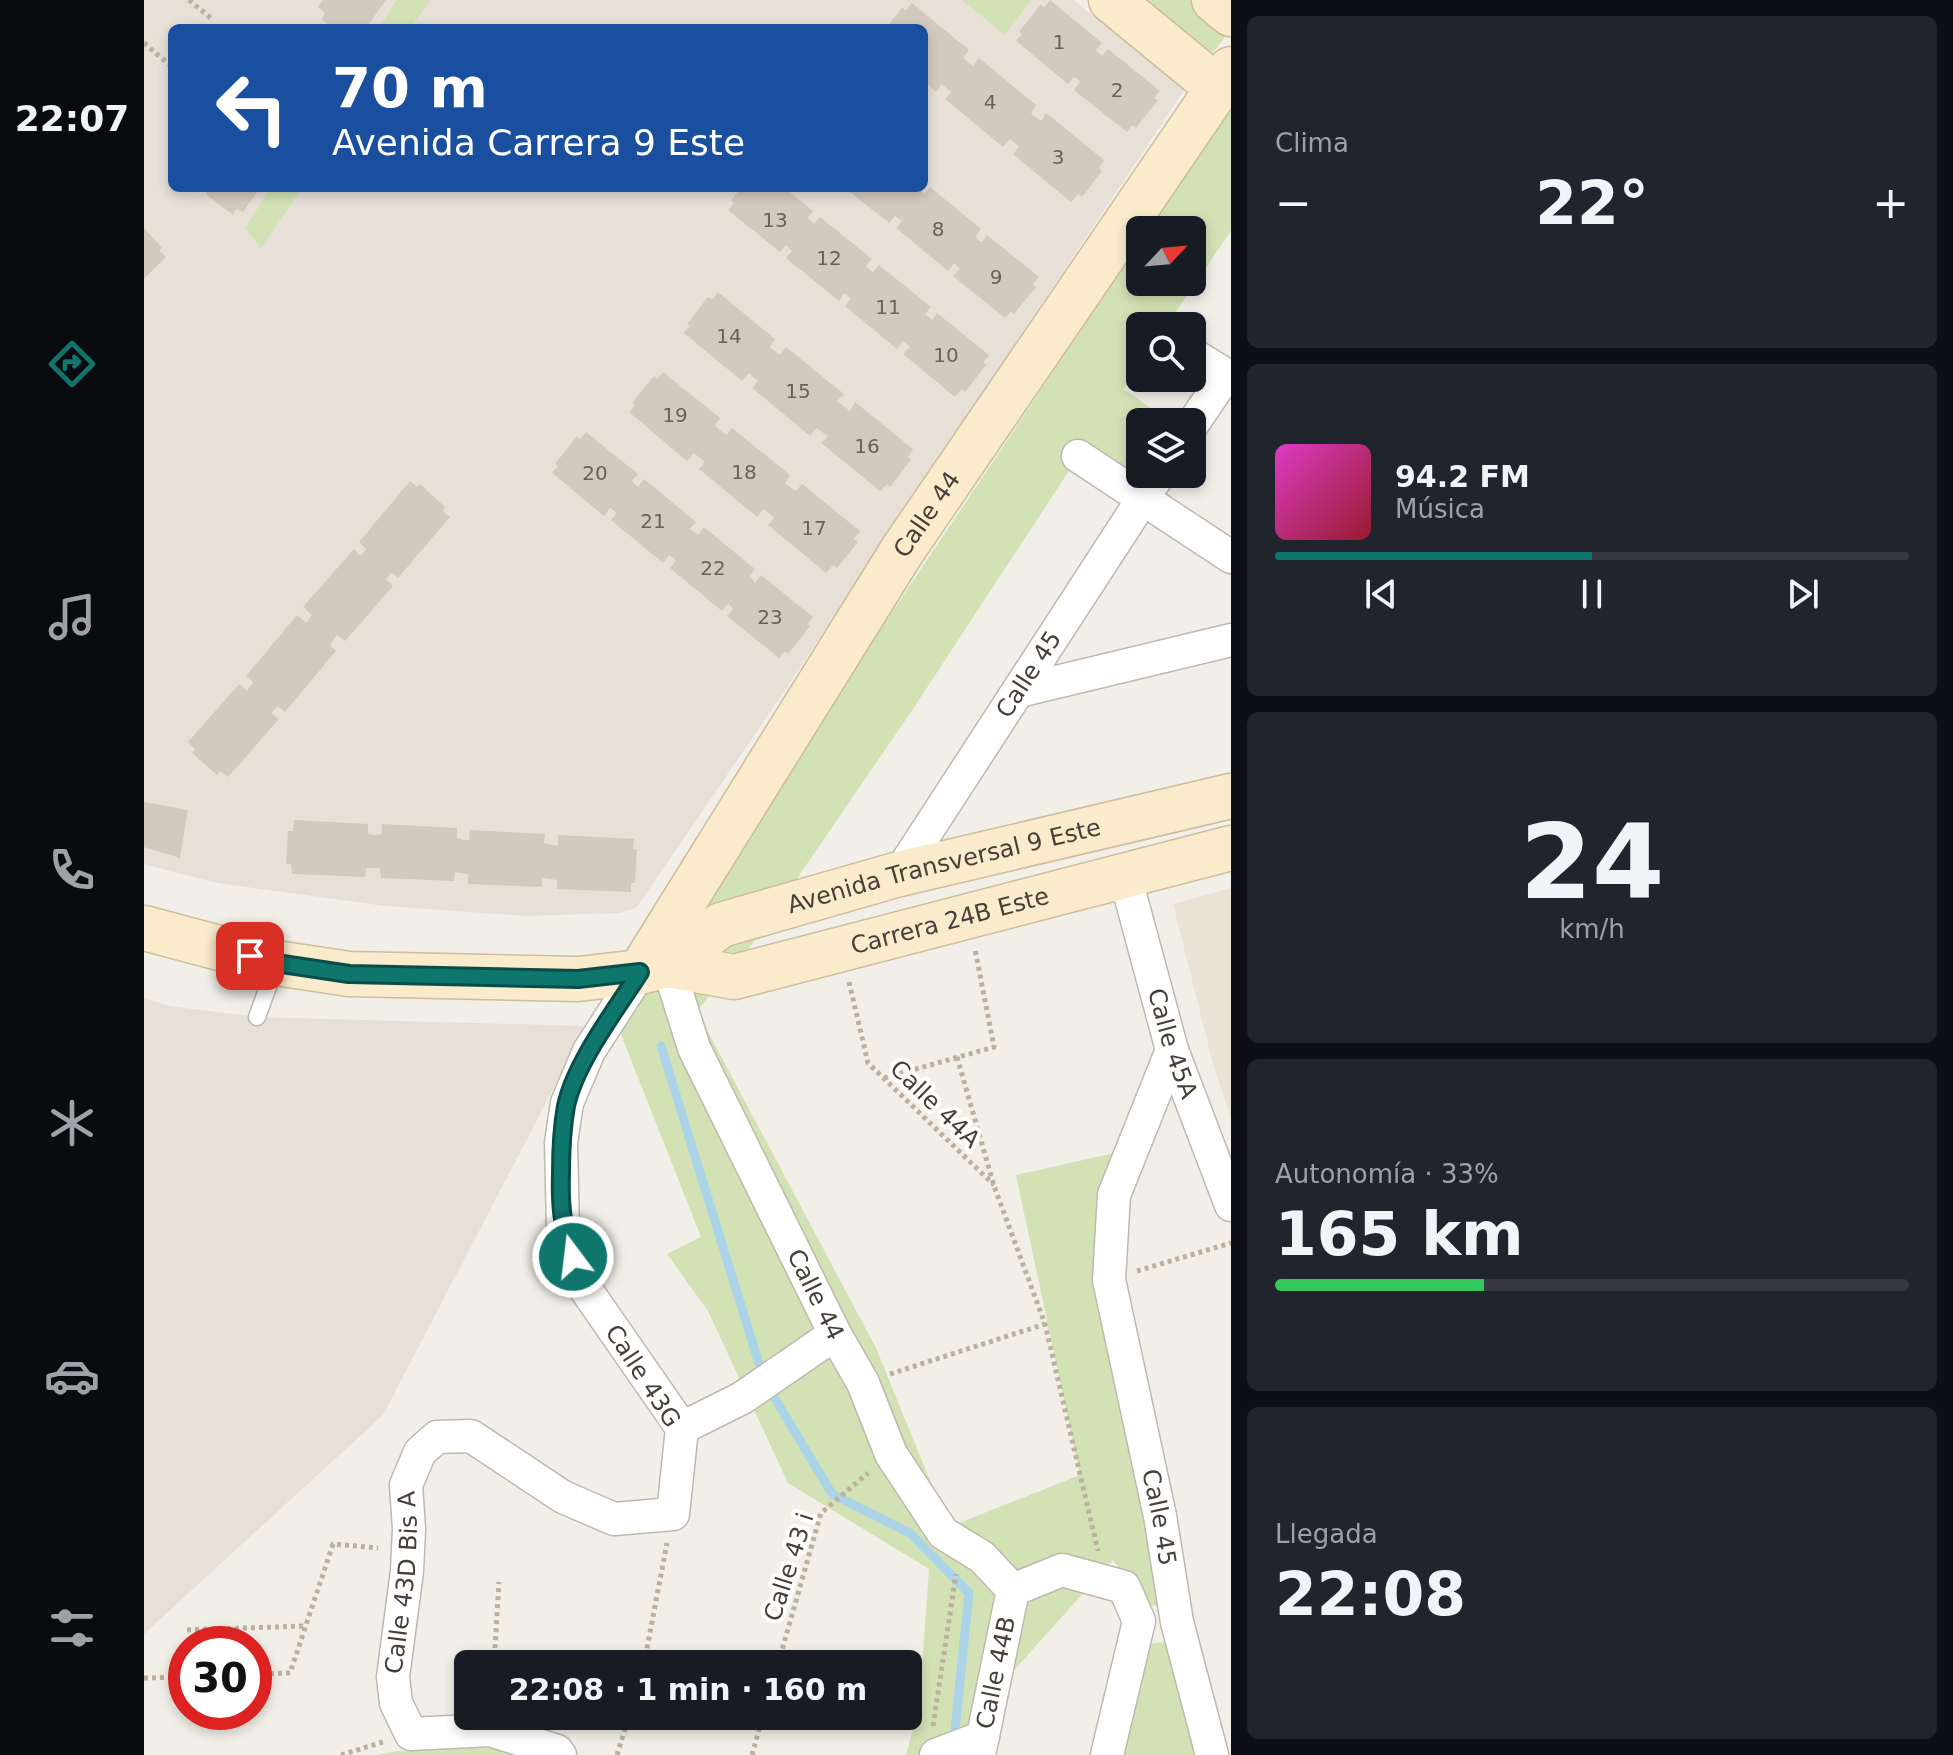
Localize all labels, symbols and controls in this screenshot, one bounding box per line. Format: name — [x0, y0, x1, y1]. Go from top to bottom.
house number: 1 — [1053, 30, 1065, 54]
text: 70 m — [332, 55, 488, 120]
icon: left — [200, 56, 304, 160]
house number: 2 — [1111, 78, 1123, 102]
house number: 4 — [984, 90, 996, 114]
text: 22:07 — [15, 98, 129, 139]
text: Avenida Carrera 9 Este — [332, 122, 745, 163]
text: Clima — [1275, 128, 1349, 158]
house number: 3 — [1052, 145, 1064, 169]
text: 22° — [1535, 168, 1649, 238]
text: − — [1275, 177, 1312, 228]
text: + — [1872, 177, 1909, 228]
house number: 13 — [762, 208, 788, 232]
north arrow — [1126, 216, 1206, 296]
map controls — [1126, 216, 1206, 488]
house number: 8 — [932, 217, 944, 241]
house number: 12 — [816, 246, 842, 270]
house number: 9 — [990, 265, 1002, 289]
house number: 11 — [875, 295, 901, 319]
button: search — [1126, 312, 1206, 392]
house number: 14 — [716, 324, 742, 348]
icon: directions — [44, 336, 100, 392]
house number: 10 — [933, 343, 959, 367]
house number: 15 — [785, 379, 811, 403]
house number: 19 — [662, 403, 688, 427]
button: layers — [1126, 408, 1206, 488]
house number: 16 — [854, 434, 880, 458]
text: 94.2 FM — [1395, 459, 1530, 494]
house number: 18 — [731, 460, 757, 484]
house number: 20 — [582, 461, 608, 485]
street label: Calle 44 — [888, 466, 966, 563]
text: Música — [1395, 494, 1485, 524]
house number: 21 — [640, 509, 666, 533]
house number: 17 — [801, 516, 827, 540]
house number: 22 — [700, 556, 726, 580]
icon: previous — [1359, 572, 1403, 616]
icon: pause — [1570, 572, 1614, 616]
icon: next — [1781, 572, 1825, 616]
icon: music — [44, 589, 100, 645]
house number: 23 — [757, 605, 783, 629]
street label: Calle 45 — [990, 626, 1067, 723]
text: 24 — [1520, 801, 1664, 923]
street label: Avenida Transversal 9 Este — [784, 813, 1104, 919]
icon: phone — [44, 842, 100, 898]
street label: Carrera 24B Este — [848, 882, 1052, 960]
text: km/h — [1559, 914, 1625, 944]
pin — [216, 922, 284, 990]
icon: arrive — [228, 934, 272, 978]
street label: Calle 45A — [1142, 985, 1203, 1103]
street label: Calle 44A — [884, 1054, 986, 1154]
icon: climate — [44, 1095, 100, 1151]
text: Autonomía · 33% — [1275, 1159, 1499, 1189]
text: 165 km — [1275, 1199, 1524, 1269]
position arrow — [531, 1215, 615, 1299]
street label: Calle 44 — [781, 1245, 850, 1345]
street label: Calle 43G — [600, 1320, 686, 1432]
icon: car — [44, 1348, 100, 1404]
street label: Calle 45 — [1136, 1466, 1182, 1568]
street label: Calle 43D Bis A — [380, 1490, 423, 1676]
street label: Calle 43 i — [758, 1509, 820, 1625]
text: Llegada — [1275, 1519, 1378, 1549]
text: 22:08 — [1275, 1559, 1466, 1629]
icon: filters — [44, 1600, 100, 1656]
street label: Calle 44B — [971, 1614, 1021, 1732]
speed limit sign: 30 — [168, 1626, 272, 1730]
text: 22:08 · 1 min · 160 m — [509, 1672, 867, 1707]

